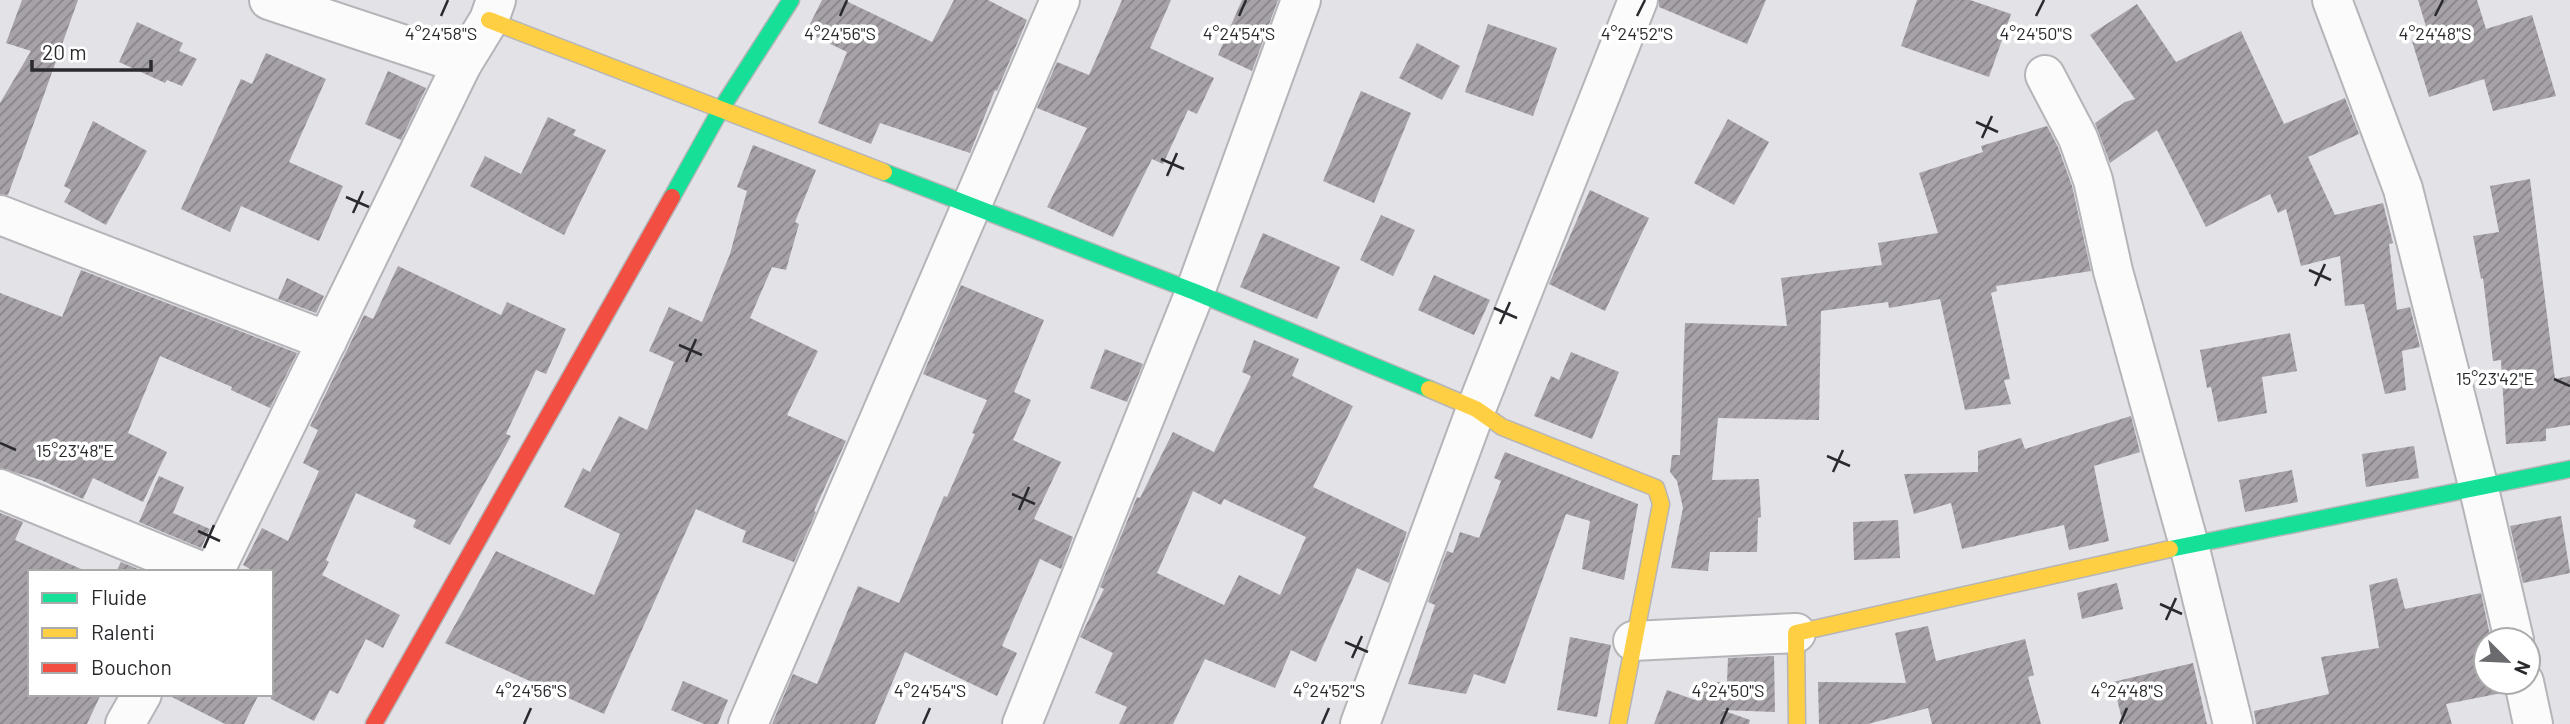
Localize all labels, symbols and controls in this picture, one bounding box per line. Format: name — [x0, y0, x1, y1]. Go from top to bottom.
text: 4°24'58"S — [405, 22, 477, 44]
text: 4°24'56"S — [804, 22, 876, 44]
text: 4°24'54"S — [1203, 22, 1275, 44]
text: 4°24'52"S — [1601, 22, 1673, 44]
text: 4°24'50"S — [1999, 22, 2073, 44]
text: 4°24'48"S — [2399, 22, 2471, 44]
scale bar — [32, 28, 150, 72]
text: 20 m — [42, 39, 87, 64]
text: 15°23'42"E — [2456, 367, 2534, 389]
text: 15°23'48"E — [36, 439, 114, 461]
legend — [28, 570, 273, 696]
text: Fluide — [91, 584, 147, 609]
text: Ralenti — [91, 619, 155, 644]
north arrow — [2472, 626, 2542, 696]
text: Bouchon — [91, 654, 172, 679]
text: N — [2510, 658, 2536, 679]
text: 4°24'56"S — [495, 679, 567, 701]
text: 4°24'54"S — [894, 679, 966, 701]
text: 4°24'52"S — [1293, 679, 1365, 701]
text: 4°24'50"S — [1691, 679, 1765, 701]
text: 4°24'48"S — [2091, 679, 2163, 701]

